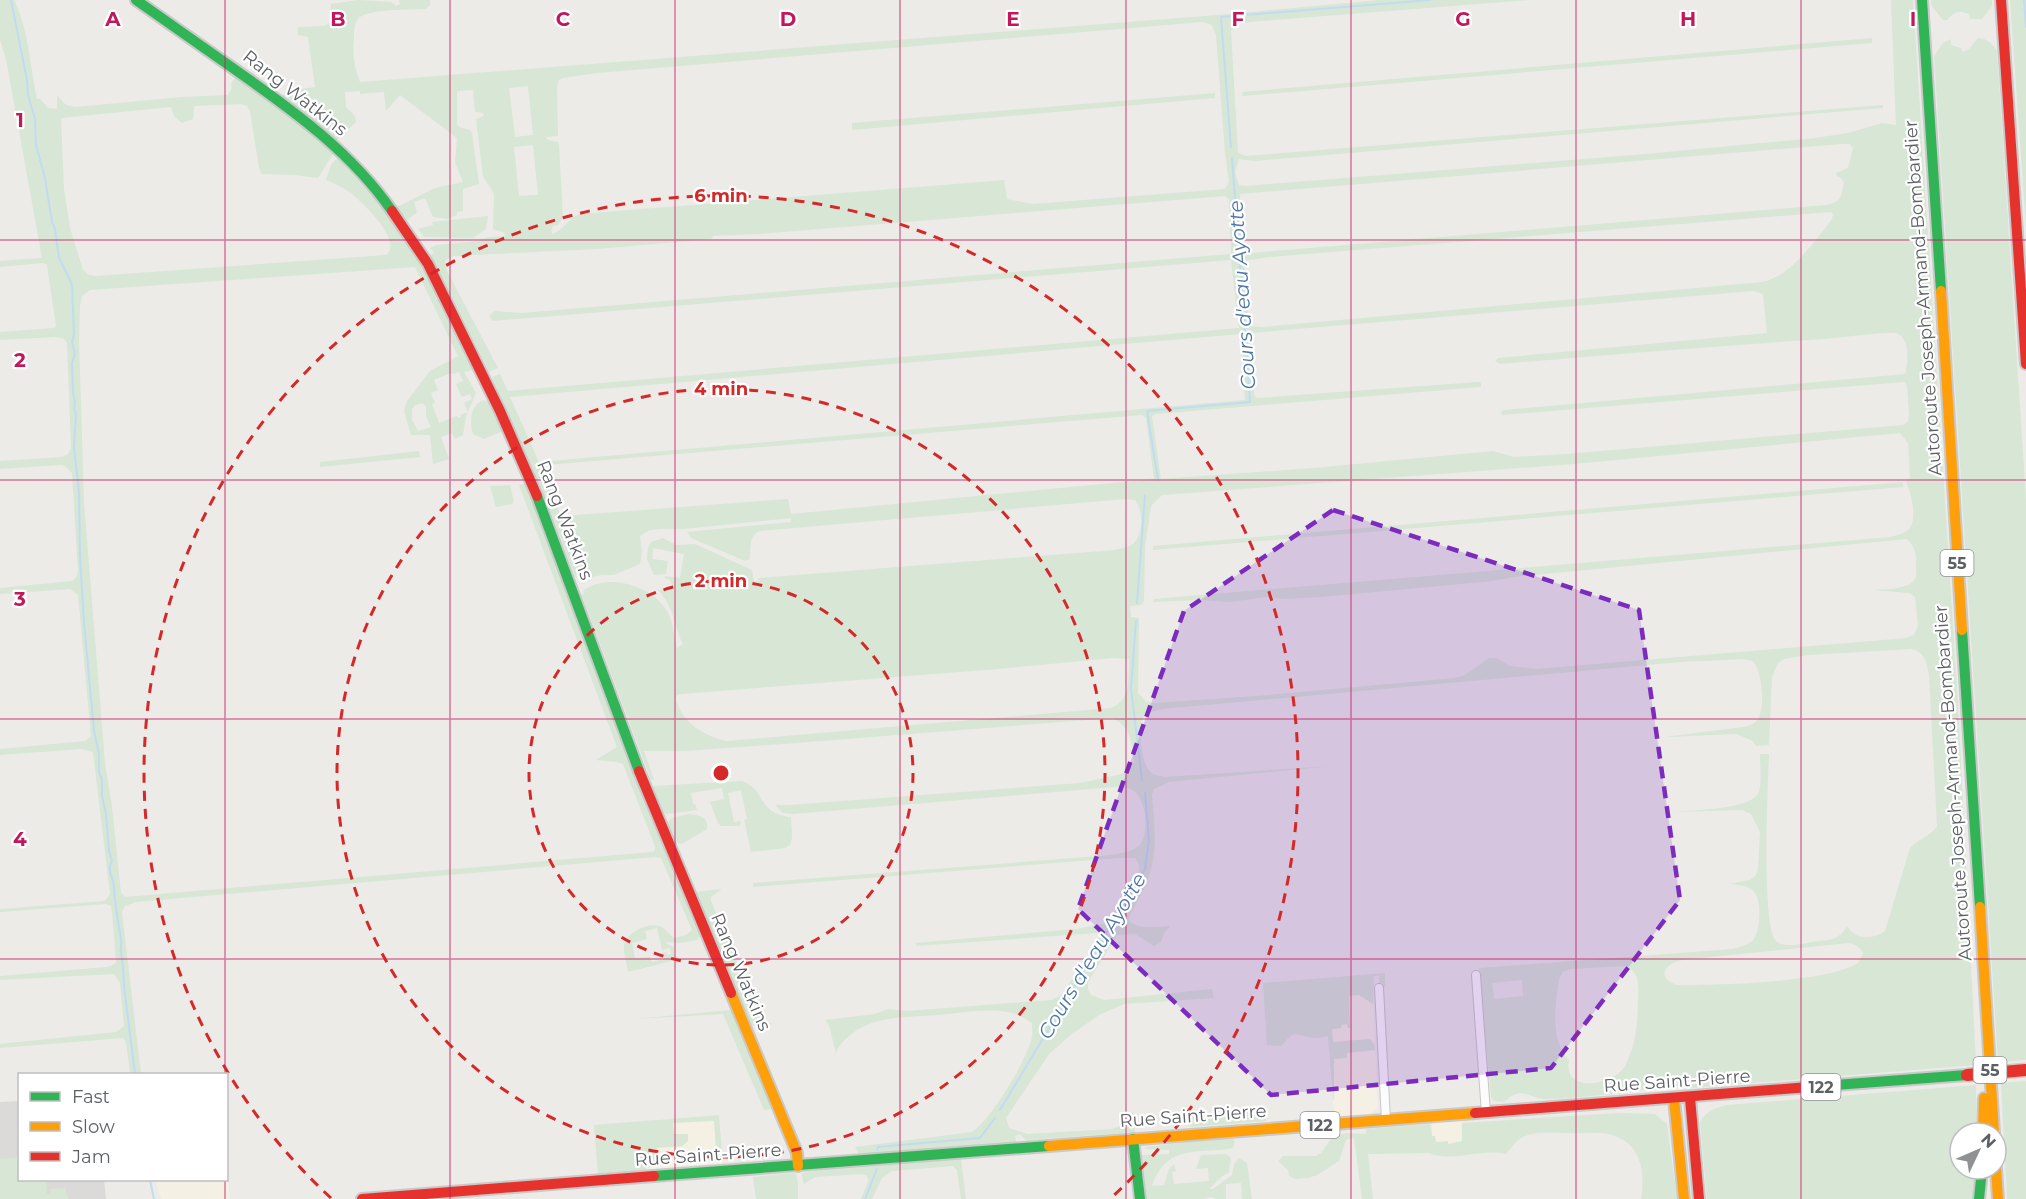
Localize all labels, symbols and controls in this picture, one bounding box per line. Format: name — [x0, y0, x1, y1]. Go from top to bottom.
text: A — [104, 7, 121, 31]
text: B — [330, 7, 346, 31]
text: C — [556, 7, 571, 31]
text: D — [780, 7, 796, 31]
text: E — [1006, 7, 1020, 31]
text: F — [1232, 7, 1245, 31]
text: G — [1455, 7, 1471, 31]
text: H — [1680, 7, 1696, 31]
text: I — [1910, 7, 1916, 31]
street label: Rang Watkins — [238, 45, 352, 141]
text: 1 — [16, 108, 24, 132]
street label: Autoroute Joseph-Armand-Bombardier — [1900, 119, 1946, 477]
text: 6 min — [694, 185, 748, 207]
water label: Cours d'eau Ayotte — [1223, 200, 1261, 390]
text: 2 — [14, 348, 26, 372]
text: 4 min — [694, 378, 748, 400]
street label: Rang Watkins — [532, 457, 598, 583]
road number: 55 — [1940, 550, 1974, 576]
text: 2 min — [695, 570, 747, 592]
text: 3 — [13, 587, 26, 611]
street label: Autoroute Joseph-Armand-Bombardier — [1930, 604, 1976, 962]
centre of rings — [711, 763, 731, 783]
text: 4 — [13, 827, 27, 851]
water label: Cours d'eau Ayotte — [1033, 869, 1151, 1043]
street label: Rang Watkins — [706, 910, 776, 1035]
road number: 55 — [1974, 1057, 2006, 1083]
street label: Rue Saint-Pierre — [1603, 1065, 1751, 1097]
legend — [18, 1073, 228, 1181]
road number: 122 — [1802, 1074, 1840, 1100]
text: Fast — [72, 1086, 110, 1108]
street label: Rue Saint-Pierre — [1119, 1100, 1267, 1132]
road number: 122 — [1300, 1112, 1340, 1138]
text: Slow — [72, 1116, 115, 1138]
north arrow — [1948, 1121, 2008, 1181]
text: N — [1977, 1130, 2000, 1152]
street label: Rue Saint-Pierre — [634, 1139, 782, 1171]
text: Jam — [71, 1146, 111, 1168]

